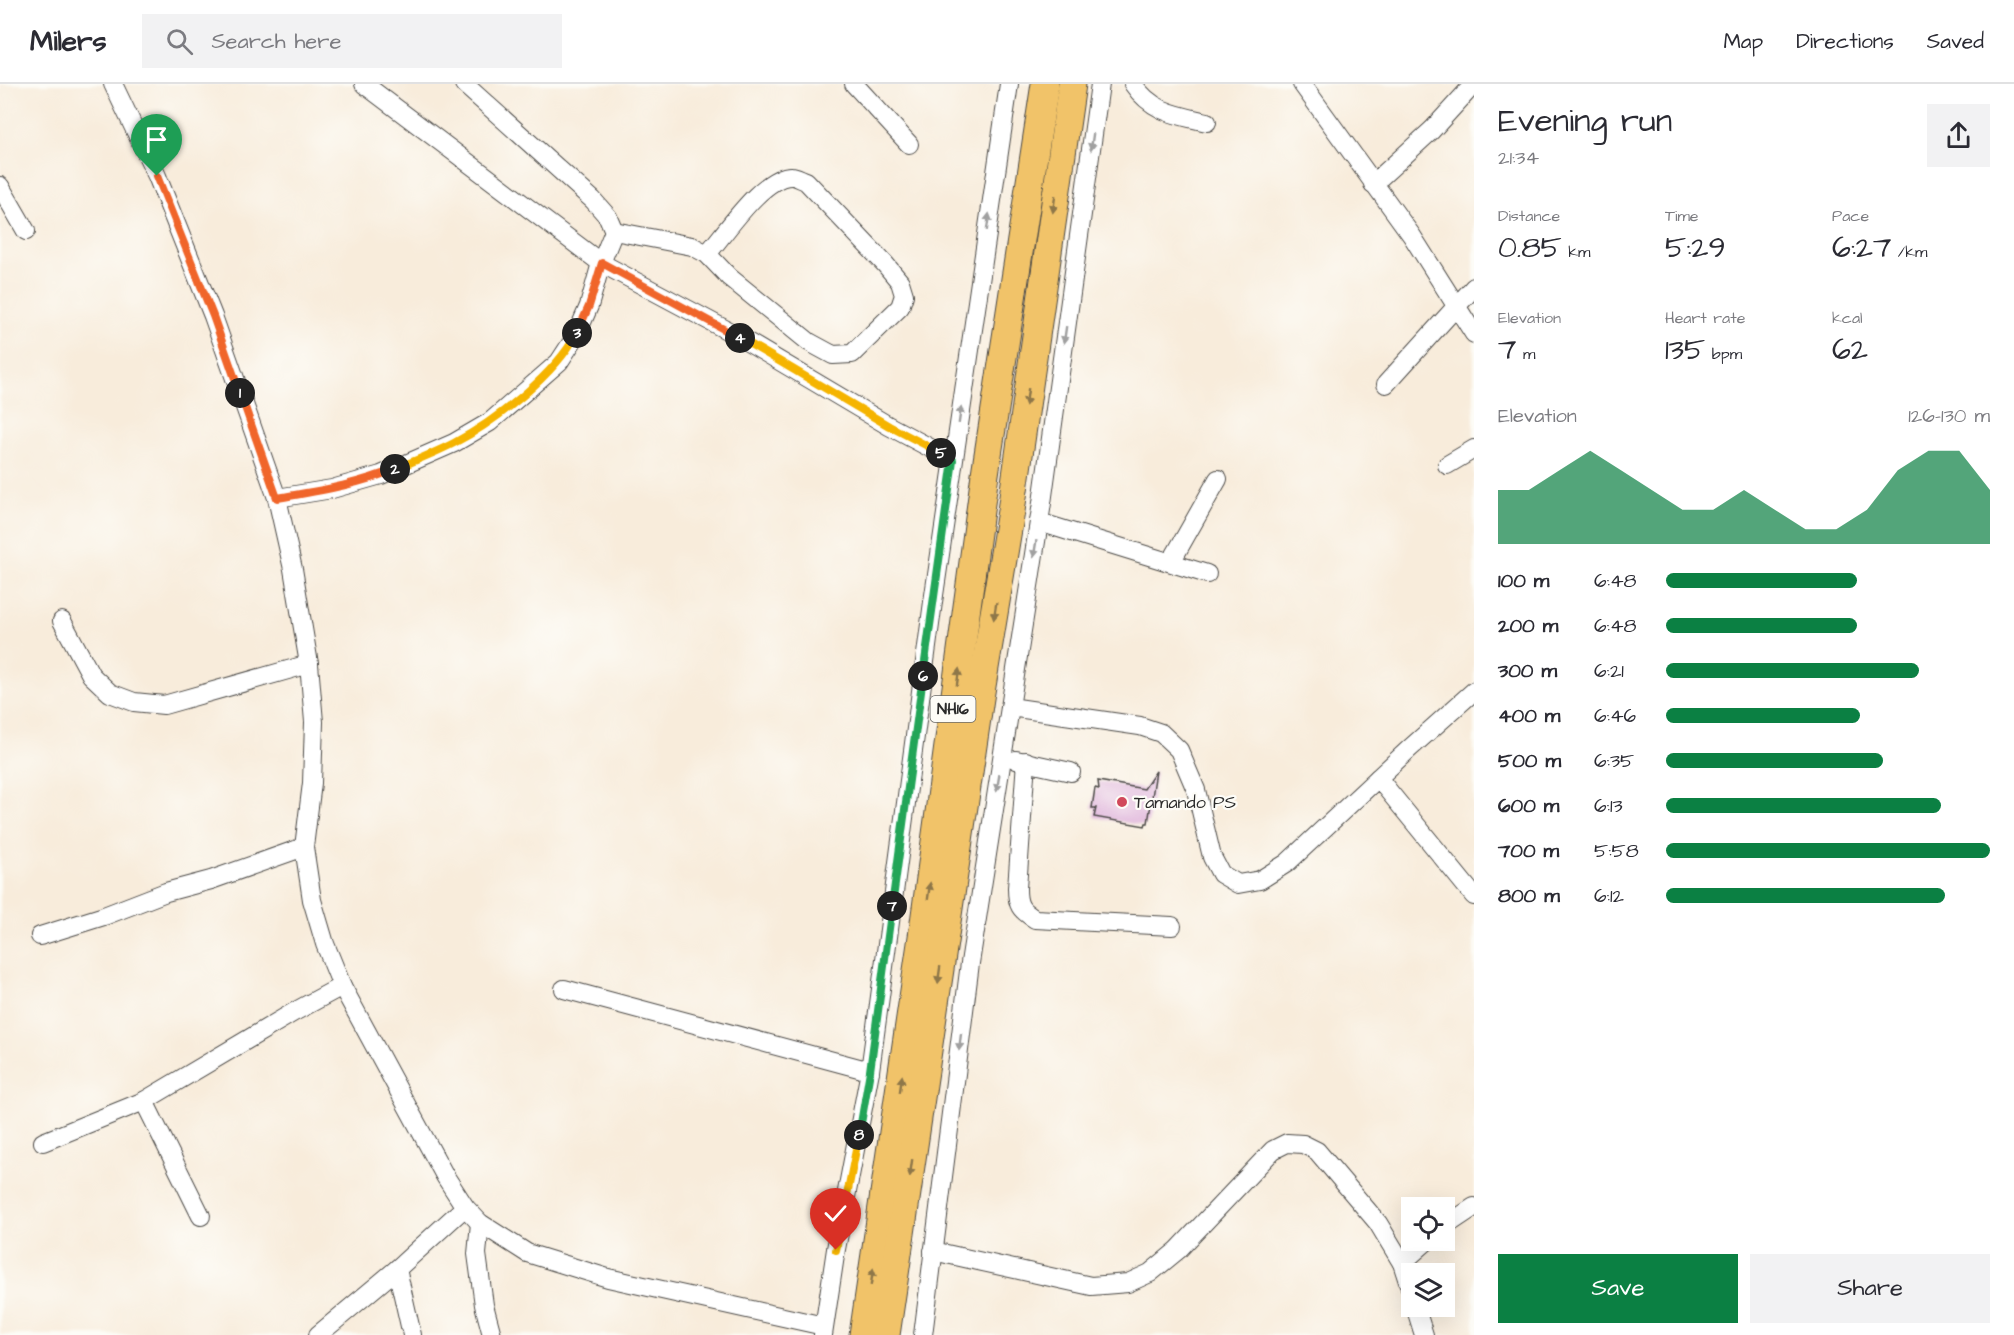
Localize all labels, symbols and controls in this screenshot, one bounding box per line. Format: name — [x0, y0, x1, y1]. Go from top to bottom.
search box — [142, 14, 562, 68]
text: Milers — [30, 22, 106, 61]
icon: search — [163, 25, 196, 58]
text: Search here — [211, 26, 341, 57]
text: Map — [1723, 27, 1763, 56]
text: Directions — [1796, 27, 1894, 56]
text: Saved — [1927, 27, 1984, 56]
text: Evening run — [1498, 98, 1672, 144]
button: share — [1927, 104, 1990, 167]
pin — [131, 114, 182, 176]
icon: arrive — [140, 123, 173, 156]
one-way arrow — [1087, 133, 1096, 152]
text: 21:34 — [1498, 144, 1539, 172]
one-way arrow — [1050, 195, 1059, 214]
text: Distance — [1498, 205, 1560, 227]
text: Time — [1665, 205, 1699, 227]
text: Pace — [1832, 205, 1869, 227]
one-way arrow — [984, 213, 993, 232]
text: 0.85 — [1498, 227, 1562, 269]
text: 5:29 — [1665, 227, 1726, 269]
text: 6:27 — [1832, 227, 1891, 269]
text: km — [1562, 241, 1591, 263]
text: /km — [1891, 241, 1927, 263]
text: Elevation — [1498, 307, 1561, 329]
text: Heart rate — [1665, 307, 1745, 329]
text: kcal — [1832, 307, 1863, 329]
pin: 3 — [562, 318, 592, 348]
text: 3 — [573, 322, 581, 344]
pin: 4 — [725, 323, 755, 353]
one-way arrow — [1060, 326, 1070, 345]
text: 4 — [735, 327, 745, 349]
text: 7 — [1498, 329, 1516, 371]
text: 135 — [1665, 329, 1705, 371]
text: 62 — [1832, 329, 1868, 371]
text: m — [1516, 343, 1535, 365]
text: bpm — [1705, 343, 1742, 365]
pin: 1 — [225, 378, 255, 408]
text: 1 — [239, 382, 241, 404]
one-way arrow — [1022, 388, 1031, 407]
text: Elevation — [1498, 402, 1577, 430]
text: 126–130 m — [1908, 402, 1990, 430]
one-way arrow — [956, 406, 965, 425]
pin: 5 — [926, 438, 956, 468]
text: 5 — [935, 442, 947, 464]
pin: 2 — [380, 454, 410, 484]
text: 2 — [390, 458, 400, 480]
one-way arrow — [1030, 540, 1039, 559]
text: 100 m — [1498, 567, 1549, 595]
text: 6:48 — [1594, 567, 1636, 595]
one-way arrow — [990, 602, 999, 621]
text: 200 m — [1498, 612, 1558, 640]
text: 6:48 — [1594, 612, 1636, 640]
text: 300 m — [1498, 657, 1557, 685]
text: 6:21 — [1594, 657, 1624, 685]
pin: 6 — [908, 661, 938, 691]
text: 6 — [918, 665, 928, 687]
one-way arrow — [953, 668, 962, 687]
road number: NH16 — [930, 696, 976, 722]
text: 400 m — [1498, 702, 1560, 730]
text: 6:46 — [1594, 702, 1636, 730]
text: 500 m — [1498, 747, 1561, 775]
text: 6:35 — [1594, 747, 1634, 775]
one-way arrow — [993, 774, 1002, 793]
place label: Tamando PS — [1134, 790, 1236, 815]
text: 600 m — [1498, 792, 1559, 820]
text: 6:13 — [1594, 792, 1623, 820]
marker: Tamando PS — [1115, 795, 1129, 809]
text: 700 m — [1498, 837, 1559, 865]
text: 5:58 — [1594, 837, 1639, 865]
one-way arrow — [924, 882, 933, 901]
text: 800 m — [1498, 882, 1560, 910]
text: 6:12 — [1594, 882, 1624, 910]
pin: 7 — [877, 891, 907, 921]
text: 7 — [887, 895, 897, 917]
one-way arrow — [935, 966, 944, 985]
one-way arrow — [955, 1032, 965, 1051]
one-way arrow — [896, 1075, 905, 1094]
pin: 8 — [844, 1120, 874, 1150]
text: 8 — [854, 1124, 864, 1146]
one-way arrow — [906, 1159, 915, 1178]
pin — [810, 1188, 861, 1250]
icon: check — [819, 1197, 852, 1230]
map controls — [1401, 1197, 1455, 1317]
button: locate — [1401, 1197, 1455, 1251]
button: Save — [1498, 1254, 1738, 1323]
button: Share — [1750, 1254, 1990, 1323]
button: layers — [1401, 1263, 1455, 1317]
one-way arrow — [868, 1268, 877, 1287]

